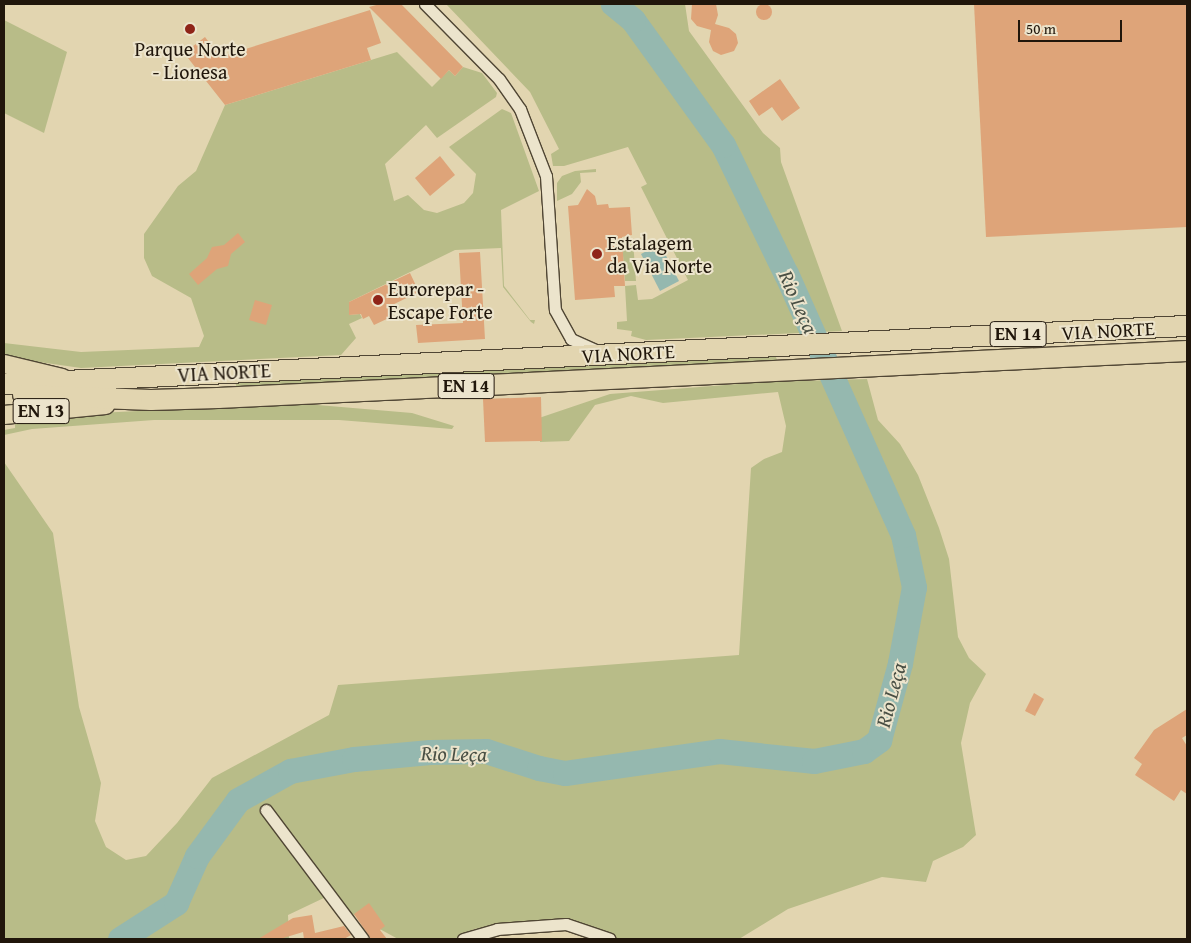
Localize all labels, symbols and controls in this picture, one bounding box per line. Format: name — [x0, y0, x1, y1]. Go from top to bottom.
scale bar — [1021, 10, 1125, 42]
text: 50 m — [1026, 18, 1056, 39]
marker: Parque Norte - Lionesa — [184, 23, 196, 35]
place label: Parque Norte - Lionesa — [134, 37, 246, 84]
place label: Estalagem da Via Norte — [607, 230, 712, 277]
marker: Estalagem da Via Norte — [591, 248, 603, 260]
water label: Rio Leça — [773, 267, 823, 337]
place label: Eurorepar - Escape Forte — [388, 276, 493, 323]
marker: Eurorepar - Escape Forte — [372, 294, 384, 306]
street label: VIA NORTE — [1061, 316, 1155, 344]
road number: EN 14 — [989, 318, 1047, 350]
street label: VIA NORTE — [581, 339, 675, 367]
street label: VIA NORTE — [177, 358, 271, 386]
road number: EN 14 — [437, 370, 495, 402]
road number: EN 13 — [12, 394, 70, 428]
water label: Rio Leça — [870, 660, 912, 730]
water label: Rio Leça — [421, 741, 487, 767]

